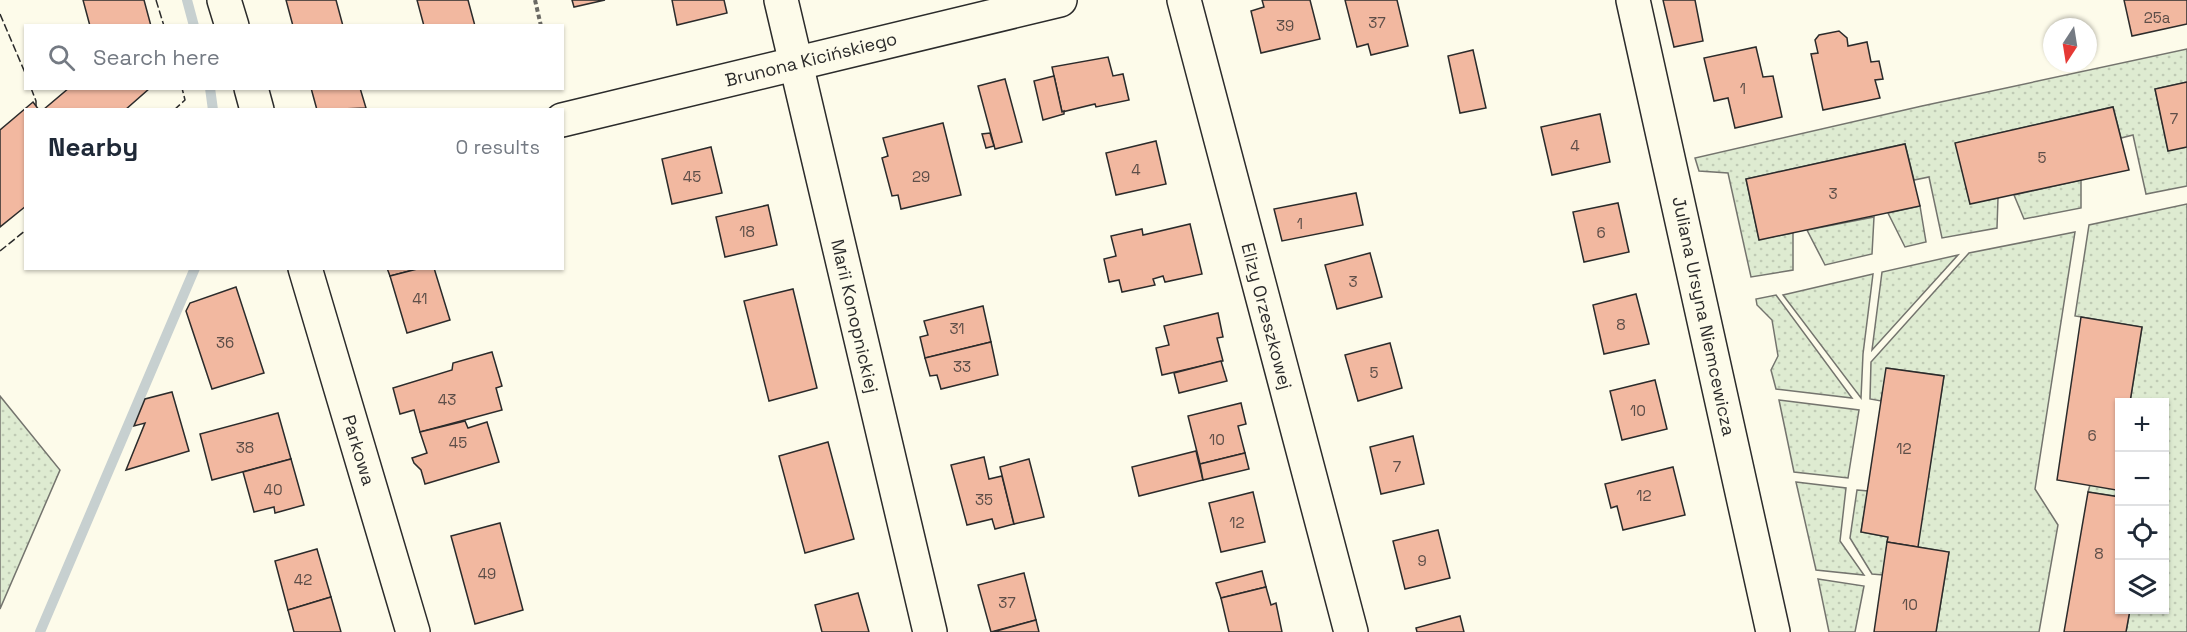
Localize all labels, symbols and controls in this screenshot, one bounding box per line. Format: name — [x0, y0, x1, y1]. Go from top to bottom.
house number: 25a — [2144, 8, 2171, 27]
house number: 37 — [1368, 13, 1386, 32]
house number: 39 — [1276, 16, 1294, 35]
north arrow — [2043, 18, 2097, 72]
search box — [24, 24, 564, 90]
street label: Brunona Kicińskiego — [723, 27, 899, 91]
icon: search — [45, 41, 78, 74]
text: Search here — [93, 43, 220, 71]
house number: 1 — [1740, 79, 1746, 98]
house number: 7 — [2170, 109, 2178, 128]
text: Nearby — [48, 130, 138, 164]
text: 0 results — [456, 134, 540, 160]
house number: 4 — [1570, 136, 1580, 155]
house number: 5 — [2038, 148, 2047, 167]
house number: 4 — [1131, 160, 1141, 179]
house number: 45 — [683, 167, 701, 186]
house number: 29 — [912, 167, 930, 186]
house number: 3 — [1828, 184, 1838, 203]
street label: Juliana Ursyna Niemcewicza — [1667, 194, 1741, 438]
house number: 1 — [1297, 214, 1303, 233]
house number: 18 — [739, 222, 755, 241]
house number: 6 — [1596, 223, 1606, 242]
street label: Marii Konopnickiej — [826, 237, 884, 395]
street label: Elizy Orzeszkowej — [1236, 240, 1298, 392]
house number: 3 — [1348, 272, 1358, 291]
house number: 41 — [412, 289, 428, 308]
house number: 8 — [1616, 315, 1626, 334]
house number: 31 — [949, 319, 965, 338]
house number: 36 — [216, 333, 234, 352]
house number: 33 — [953, 357, 971, 376]
house number: 5 — [1370, 363, 1379, 382]
house number: 43 — [438, 390, 456, 409]
map controls — [2115, 398, 2169, 614]
button: + — [2115, 398, 2169, 452]
house number: 10 — [1630, 401, 1646, 420]
street label: Parkowa — [337, 412, 381, 488]
house number: 6 — [2087, 426, 2097, 445]
house number: 10 — [1209, 430, 1225, 449]
house number: 45 — [449, 433, 467, 452]
house number: 38 — [236, 438, 254, 457]
house number: 12 — [1896, 439, 1912, 458]
button: − — [2115, 452, 2169, 506]
house number: 7 — [1393, 457, 1401, 476]
house number: 40 — [264, 480, 283, 499]
house number: 12 — [1636, 486, 1652, 505]
house number: 35 — [975, 490, 993, 509]
button: locate — [2115, 506, 2169, 560]
house number: 12 — [1229, 513, 1245, 532]
house number: 8 — [2094, 544, 2104, 563]
house number: 9 — [1417, 551, 1427, 570]
button: layers — [2115, 560, 2169, 614]
house number: 49 — [478, 564, 496, 583]
house number: 42 — [294, 570, 312, 589]
house number: 37 — [998, 593, 1016, 612]
house number: 10 — [1902, 595, 1918, 614]

